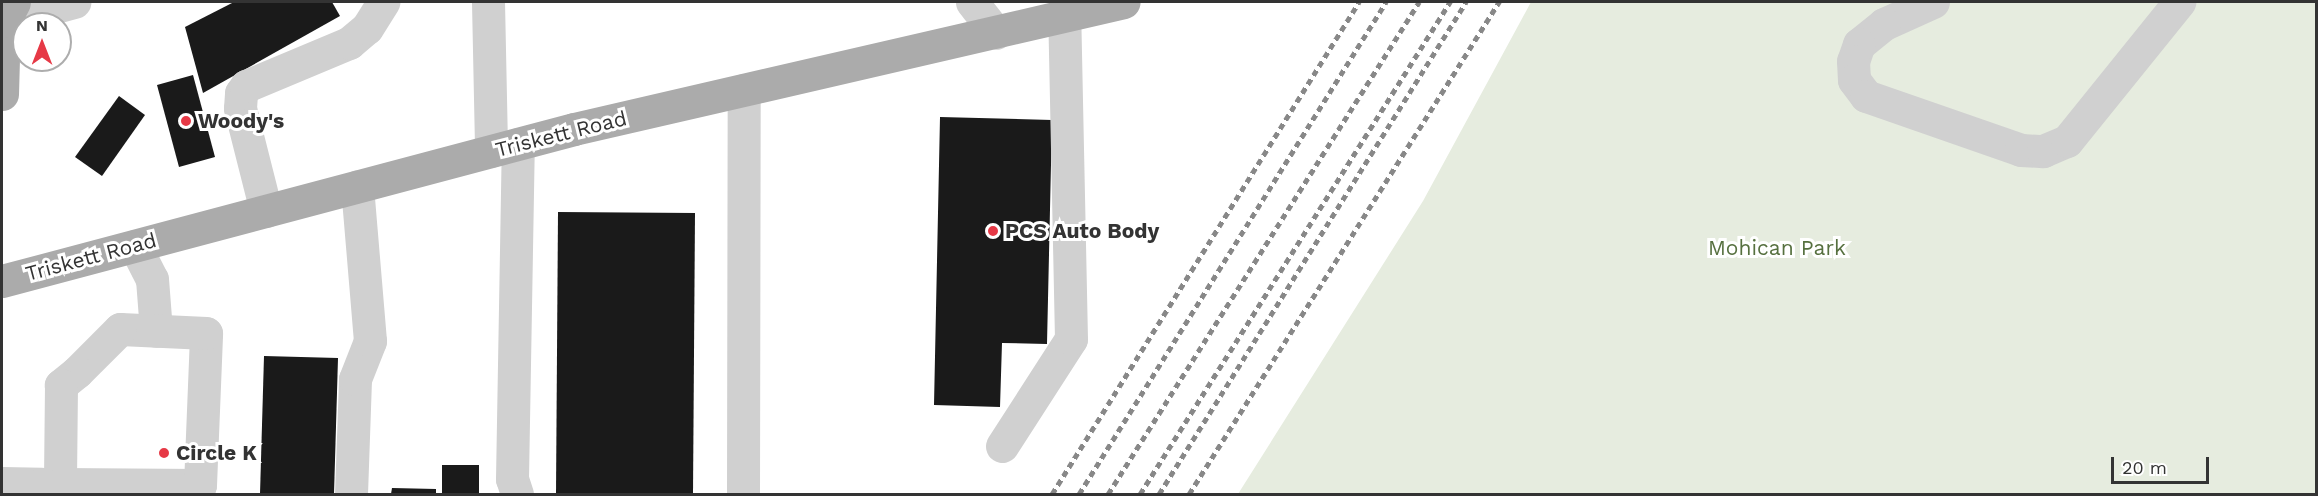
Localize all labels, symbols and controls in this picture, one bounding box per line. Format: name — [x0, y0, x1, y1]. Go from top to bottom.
north arrow — [12, 12, 72, 72]
text: N — [36, 16, 48, 35]
street label: Triskett Road — [493, 106, 629, 162]
place label: Woody's — [198, 108, 284, 134]
marker: Woody's — [179, 114, 193, 128]
place label: PCS Auto Body — [1005, 218, 1160, 244]
marker: PCS Auto Body — [986, 224, 1000, 238]
street label: Triskett Road — [23, 227, 159, 287]
park label: Mohican Park — [1708, 235, 1846, 261]
place label: Circle K — [176, 440, 257, 466]
scale bar — [2114, 445, 2212, 483]
marker: Circle K — [157, 446, 171, 460]
text: 20 m — [2122, 457, 2167, 478]

